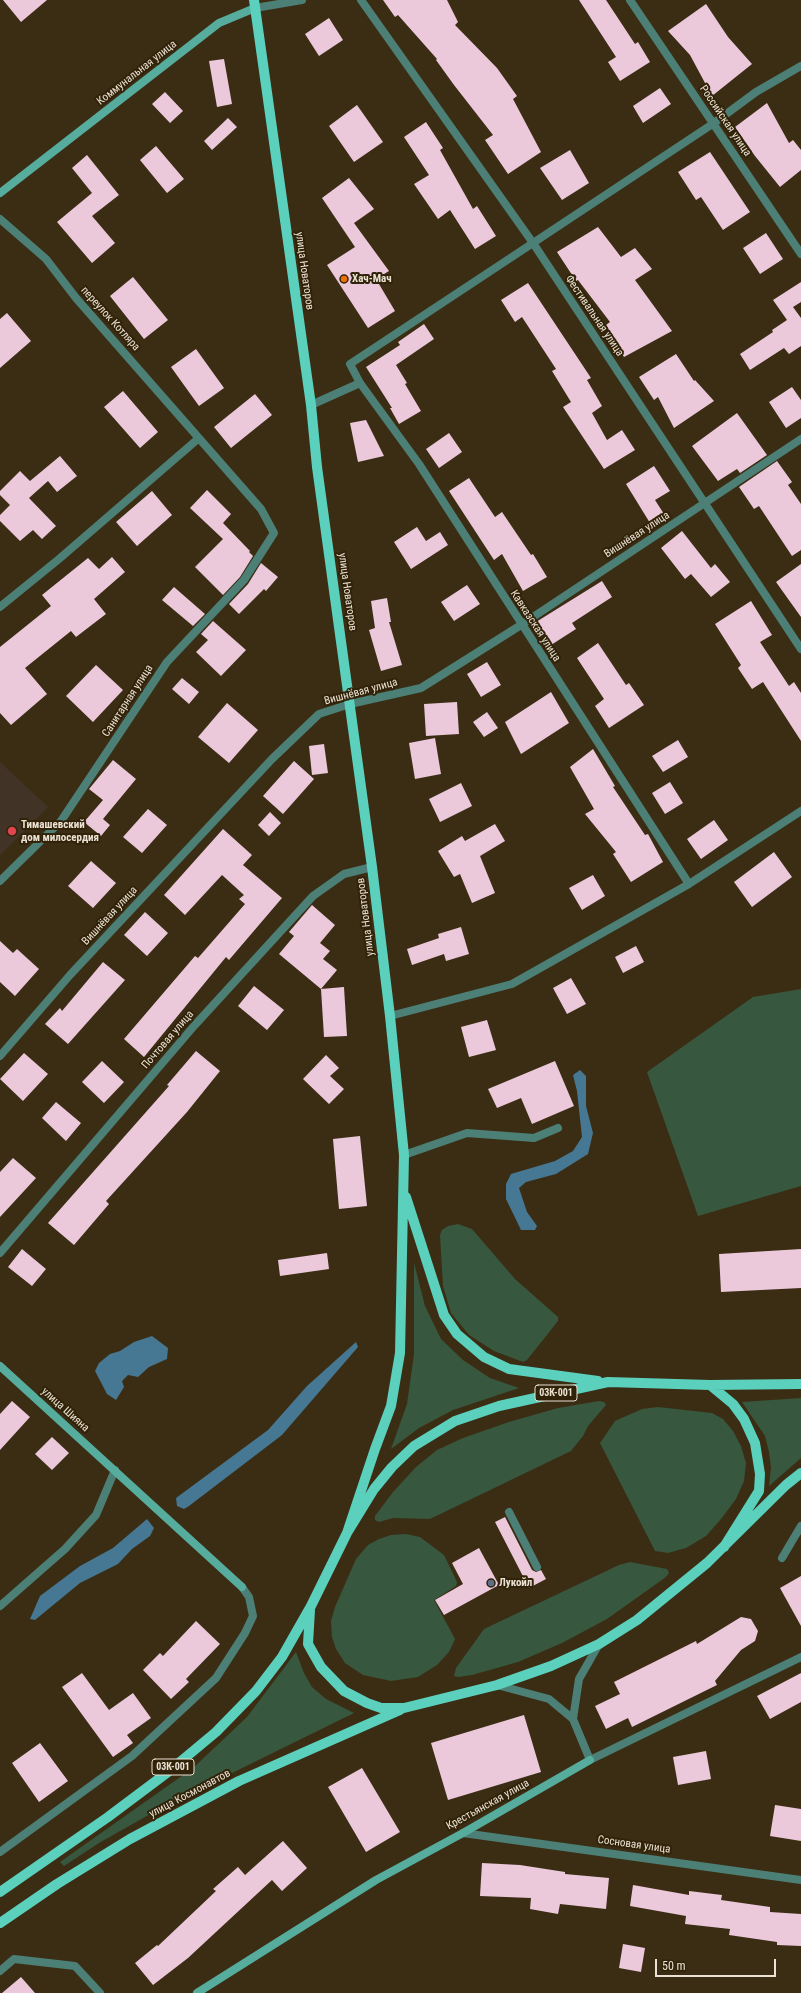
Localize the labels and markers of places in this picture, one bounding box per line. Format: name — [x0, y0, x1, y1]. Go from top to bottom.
place label: Хач-Мач — [352, 272, 392, 286]
marker: Хач-Мач — [339, 274, 349, 284]
place label: Тимашевский дом милосердия — [21, 818, 99, 844]
marker: Тимашевский дом милосердия — [6, 825, 18, 837]
place label: Лукойл — [499, 1576, 532, 1590]
marker: Лукойл — [486, 1578, 496, 1588]

